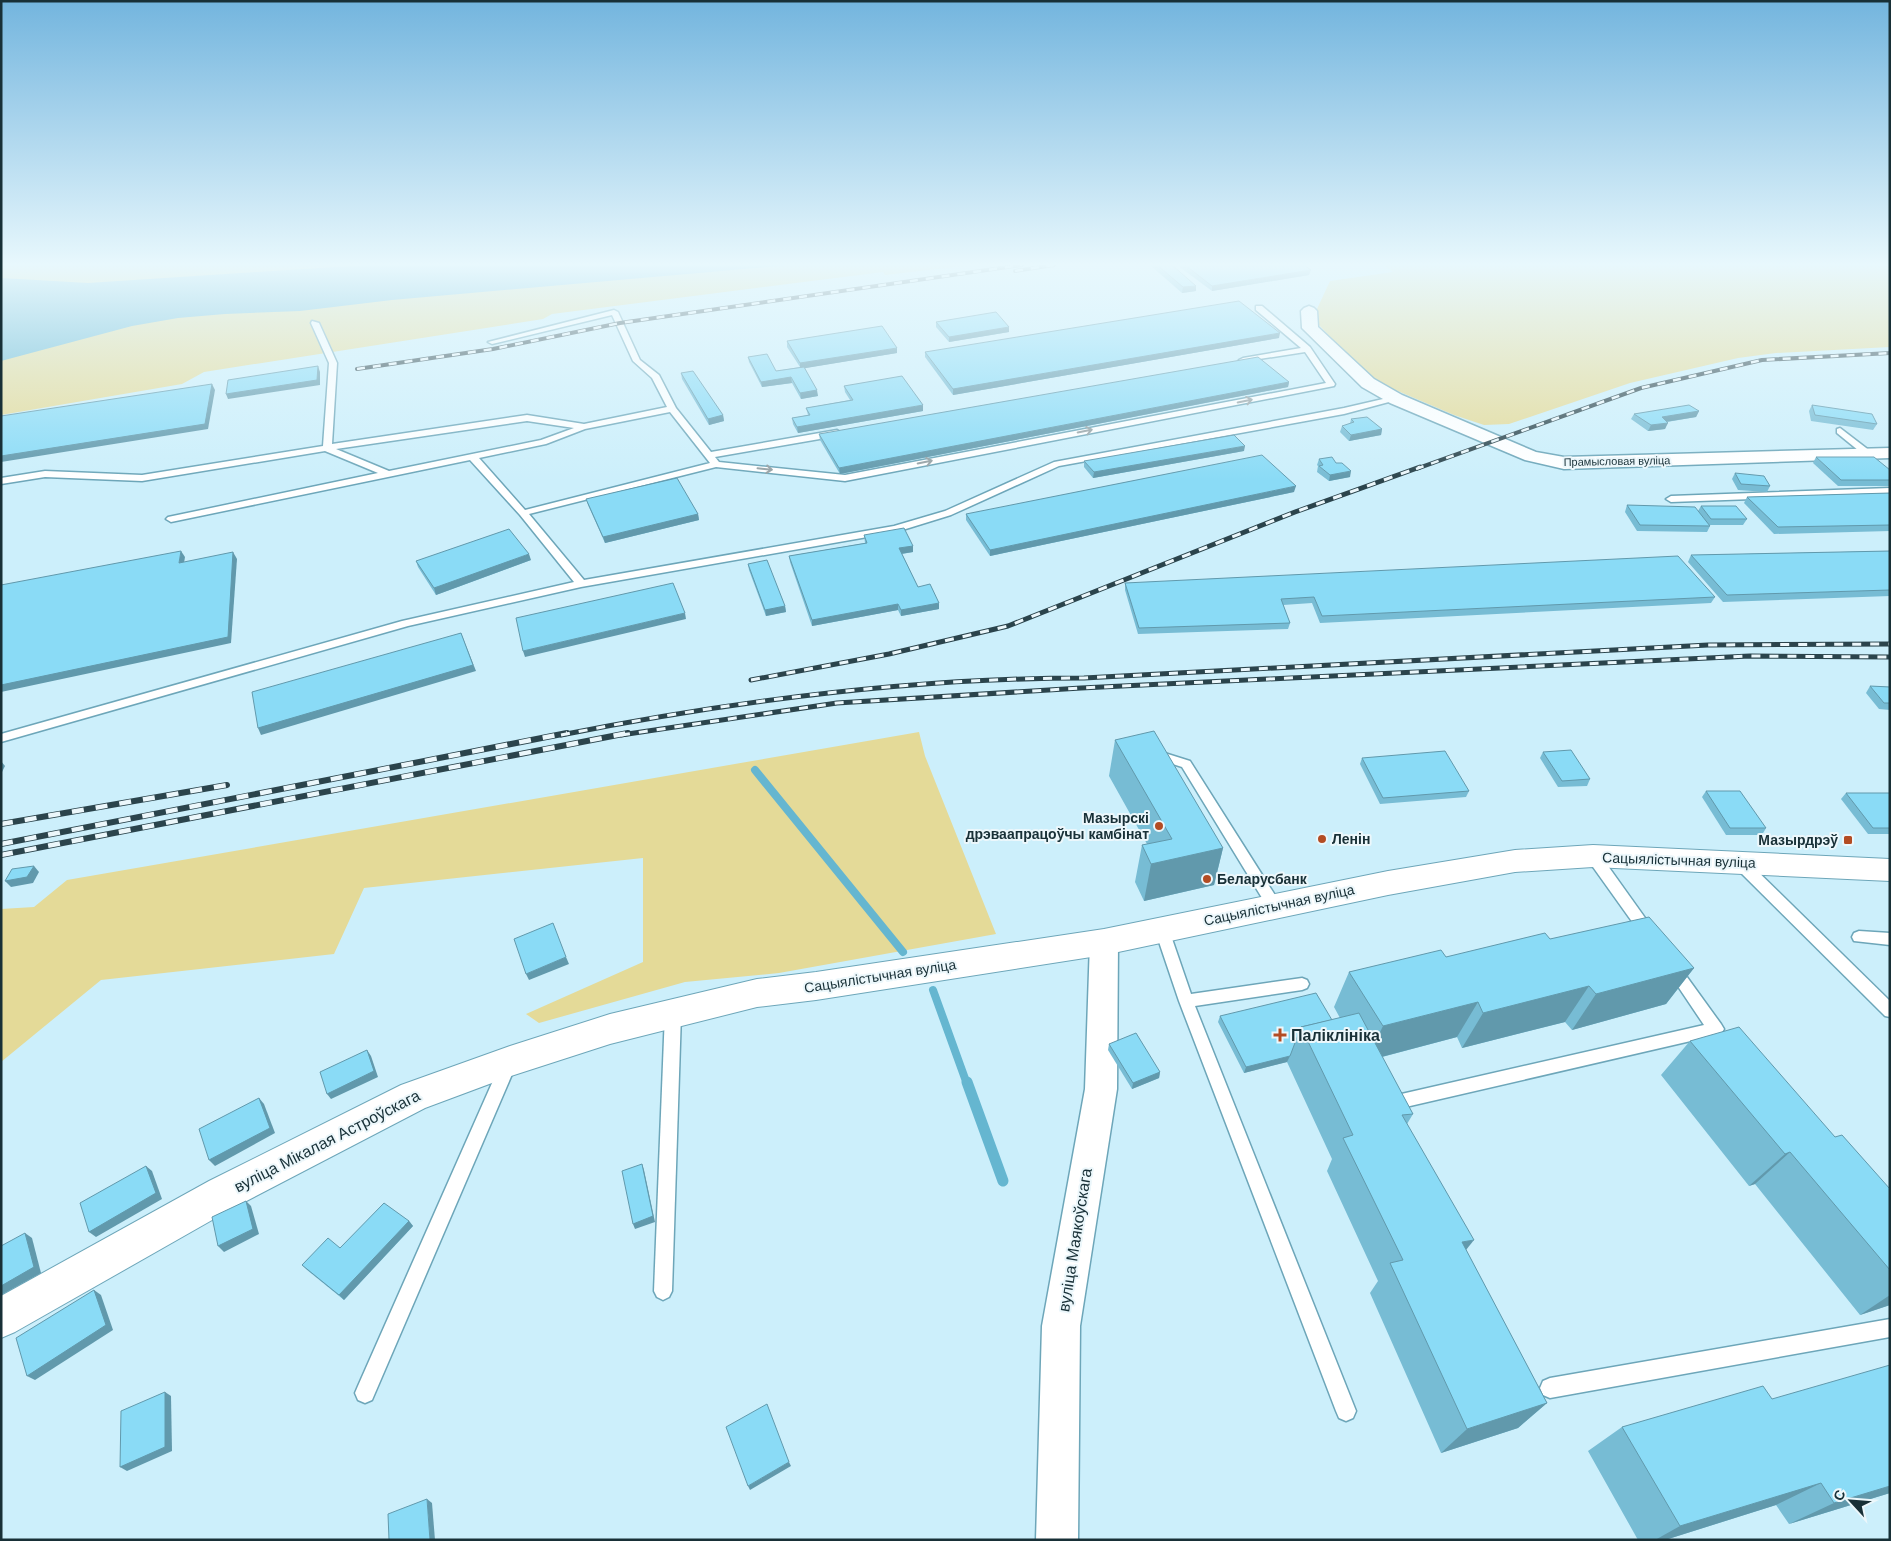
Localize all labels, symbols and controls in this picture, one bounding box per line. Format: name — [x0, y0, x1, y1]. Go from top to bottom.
one-way arrow — [1236, 395, 1252, 405]
one-way arrow — [1077, 426, 1093, 436]
street label: Прамысловая вуліца — [1564, 454, 1671, 468]
one-way arrow — [917, 457, 933, 466]
one-way arrow — [757, 464, 773, 474]
place label: Мазырскі дрэваапрацоўчы камбінат — [966, 810, 1149, 842]
marker: Мазырскі дрэваапрацоўчы камбінат — [1153, 820, 1165, 832]
place label: Ленін — [1332, 831, 1370, 847]
place label: Мазырдрэў — [1758, 832, 1838, 848]
marker: Ленін — [1316, 833, 1328, 845]
marker: Мазырдрэў — [1842, 834, 1854, 846]
street label: Сацыялістычная вуліца — [1602, 849, 1756, 871]
place label: Беларусбанк — [1217, 871, 1308, 887]
marker: Беларусбанк — [1201, 873, 1213, 885]
street label: Сацыялістычная вуліца — [1202, 881, 1356, 929]
street label: Сацыялістычная вуліца — [803, 956, 957, 996]
place label: Паліклініка — [1291, 1027, 1380, 1044]
marker: Паліклініка — [1273, 1028, 1287, 1042]
street label: вуліца Мікалая Астроўскага — [231, 1087, 423, 1195]
street label: вуліца Маякоўскага — [1055, 1167, 1095, 1313]
north arrow — [1826, 1476, 1876, 1526]
text: С — [1830, 1487, 1849, 1503]

